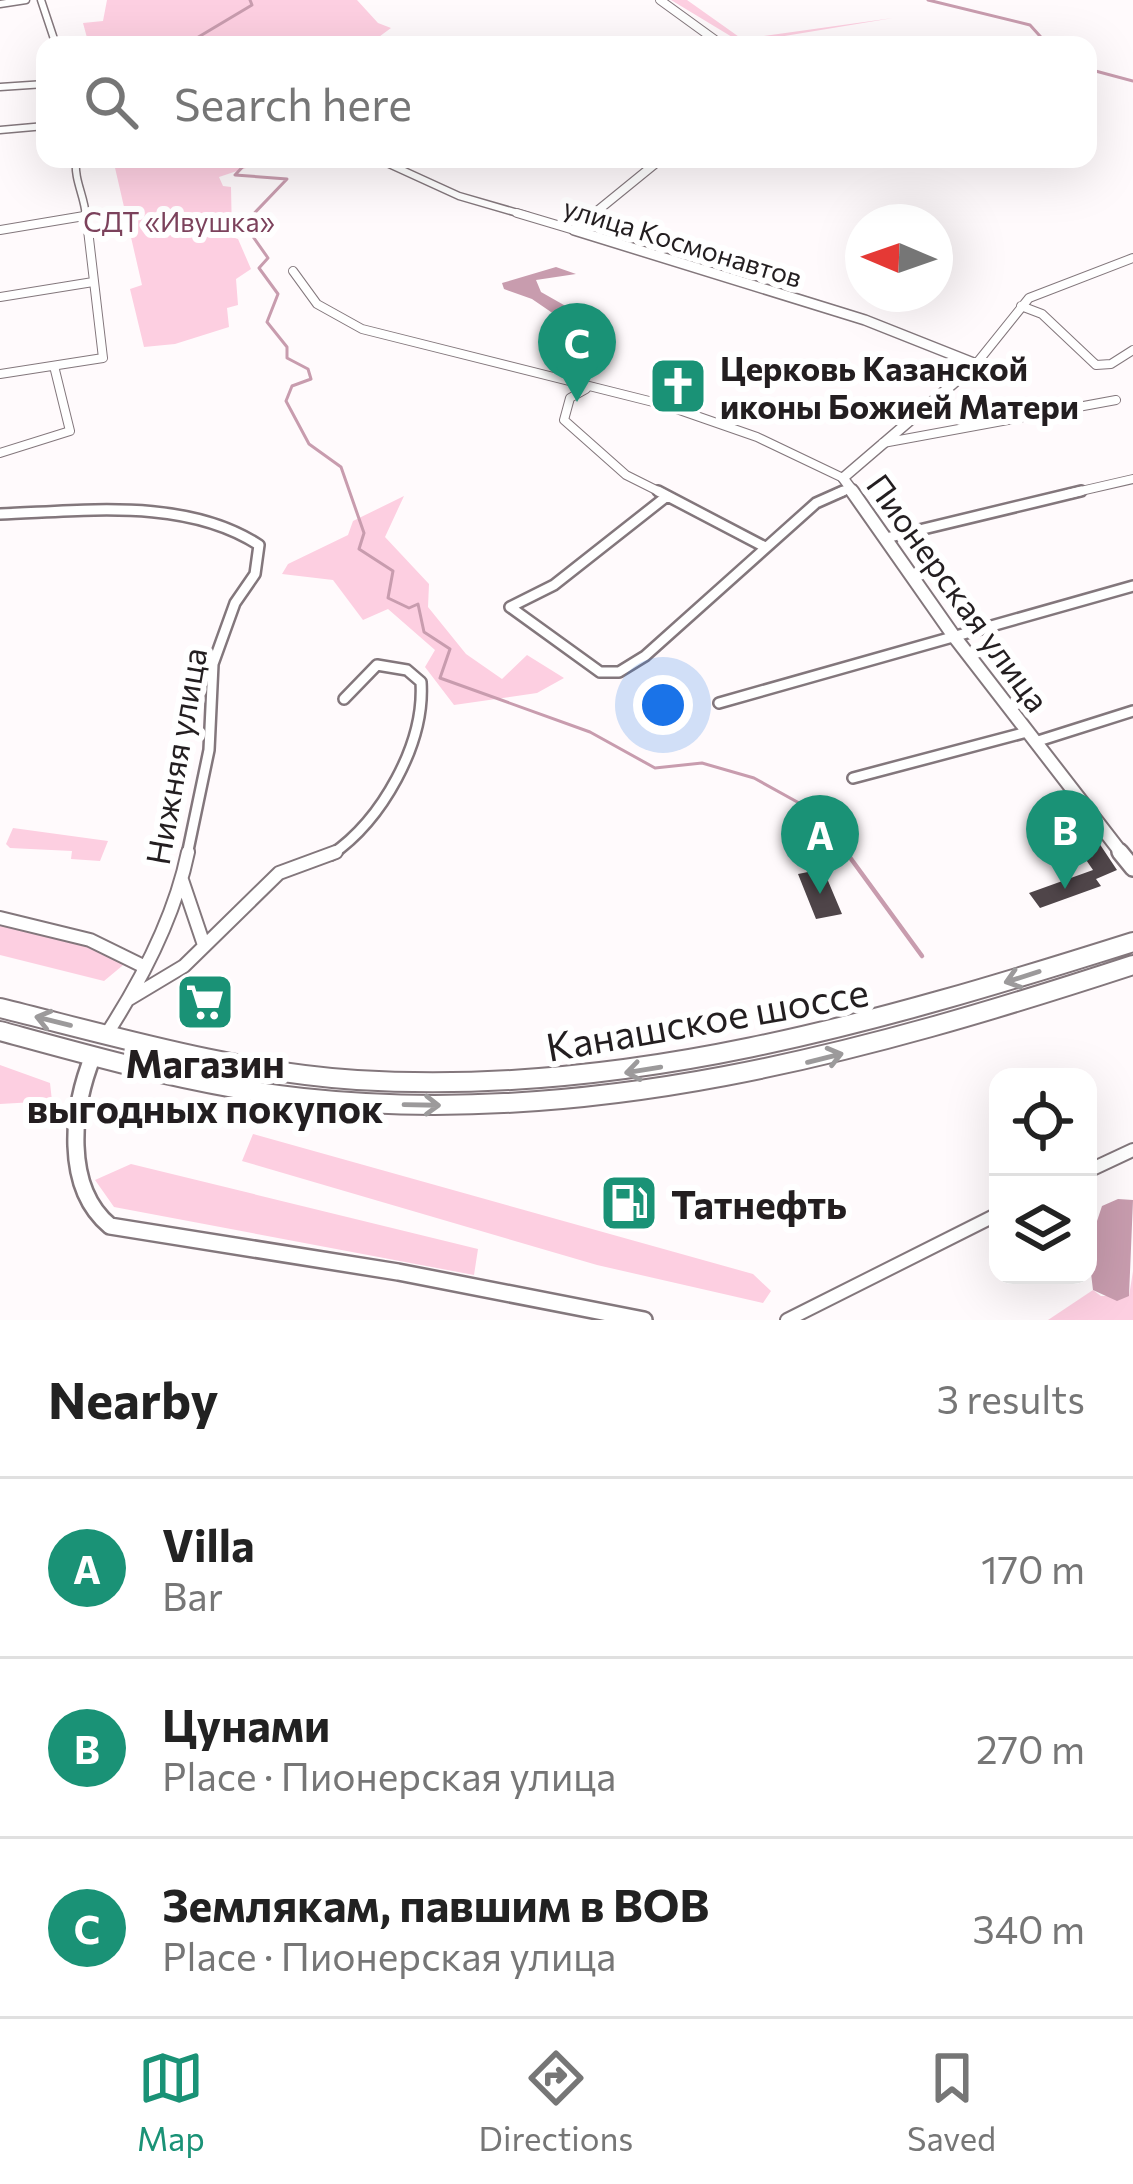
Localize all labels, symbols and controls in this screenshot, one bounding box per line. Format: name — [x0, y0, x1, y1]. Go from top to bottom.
search box — [36, 36, 1097, 168]
icon: search — [78, 69, 144, 135]
text: Search here — [174, 75, 412, 130]
street label: улица Космонавтов — [560, 190, 806, 294]
north arrow — [845, 204, 953, 312]
park label: СДТ «Ивушка» — [83, 205, 275, 238]
pin: C — [538, 303, 616, 402]
place label: Церковь Казанской иконы Божией Матери — [720, 347, 1079, 426]
church icon: Церковь Казанской иконы Божией Матери — [647, 355, 709, 417]
street label: Пионерская улица — [859, 465, 1059, 719]
street label: Нижняя улица — [136, 644, 214, 868]
your location — [633, 675, 693, 735]
pin: B — [1026, 790, 1104, 889]
pin: A — [781, 795, 859, 894]
street label: Канашское шоссе — [542, 966, 872, 1070]
one-way arrow — [1004, 968, 1042, 990]
supermarket icon: Магазин выгодных покупок — [174, 971, 236, 1033]
one-way arrow — [35, 1009, 73, 1031]
place label: Магазин выгодных покупок — [27, 1038, 383, 1131]
one-way arrow — [805, 1046, 843, 1068]
one-way arrow — [625, 1059, 664, 1082]
map controls — [989, 1068, 1097, 1284]
button: locate — [989, 1068, 1097, 1176]
one-way arrow — [402, 1094, 441, 1116]
fuel station icon: Татнефть — [598, 1172, 660, 1234]
button: layers — [989, 1176, 1097, 1284]
place label: Татнефть — [671, 1179, 847, 1227]
text: Nearby — [48, 1367, 218, 1430]
text: 3 results — [937, 1374, 1085, 1422]
text: Villa — [162, 1516, 255, 1571]
text: A — [73, 1544, 101, 1592]
text: 170 m — [981, 1544, 1085, 1592]
text: Bar — [162, 1571, 223, 1619]
text: Цунами — [162, 1696, 330, 1751]
text: B — [74, 1724, 100, 1772]
text: 270 m — [976, 1724, 1085, 1772]
text: Place · Пионерская улица — [162, 1751, 616, 1799]
text: Землякам, павшим в ВОВ — [162, 1876, 709, 1931]
text: C — [74, 1904, 100, 1952]
text: 340 m — [972, 1904, 1085, 1952]
text: Place · Пионерская улица — [162, 1931, 616, 1979]
tab: Map — [137, 2045, 205, 2158]
tab: Directions — [479, 2045, 633, 2158]
tab: Saved — [907, 2045, 996, 2158]

